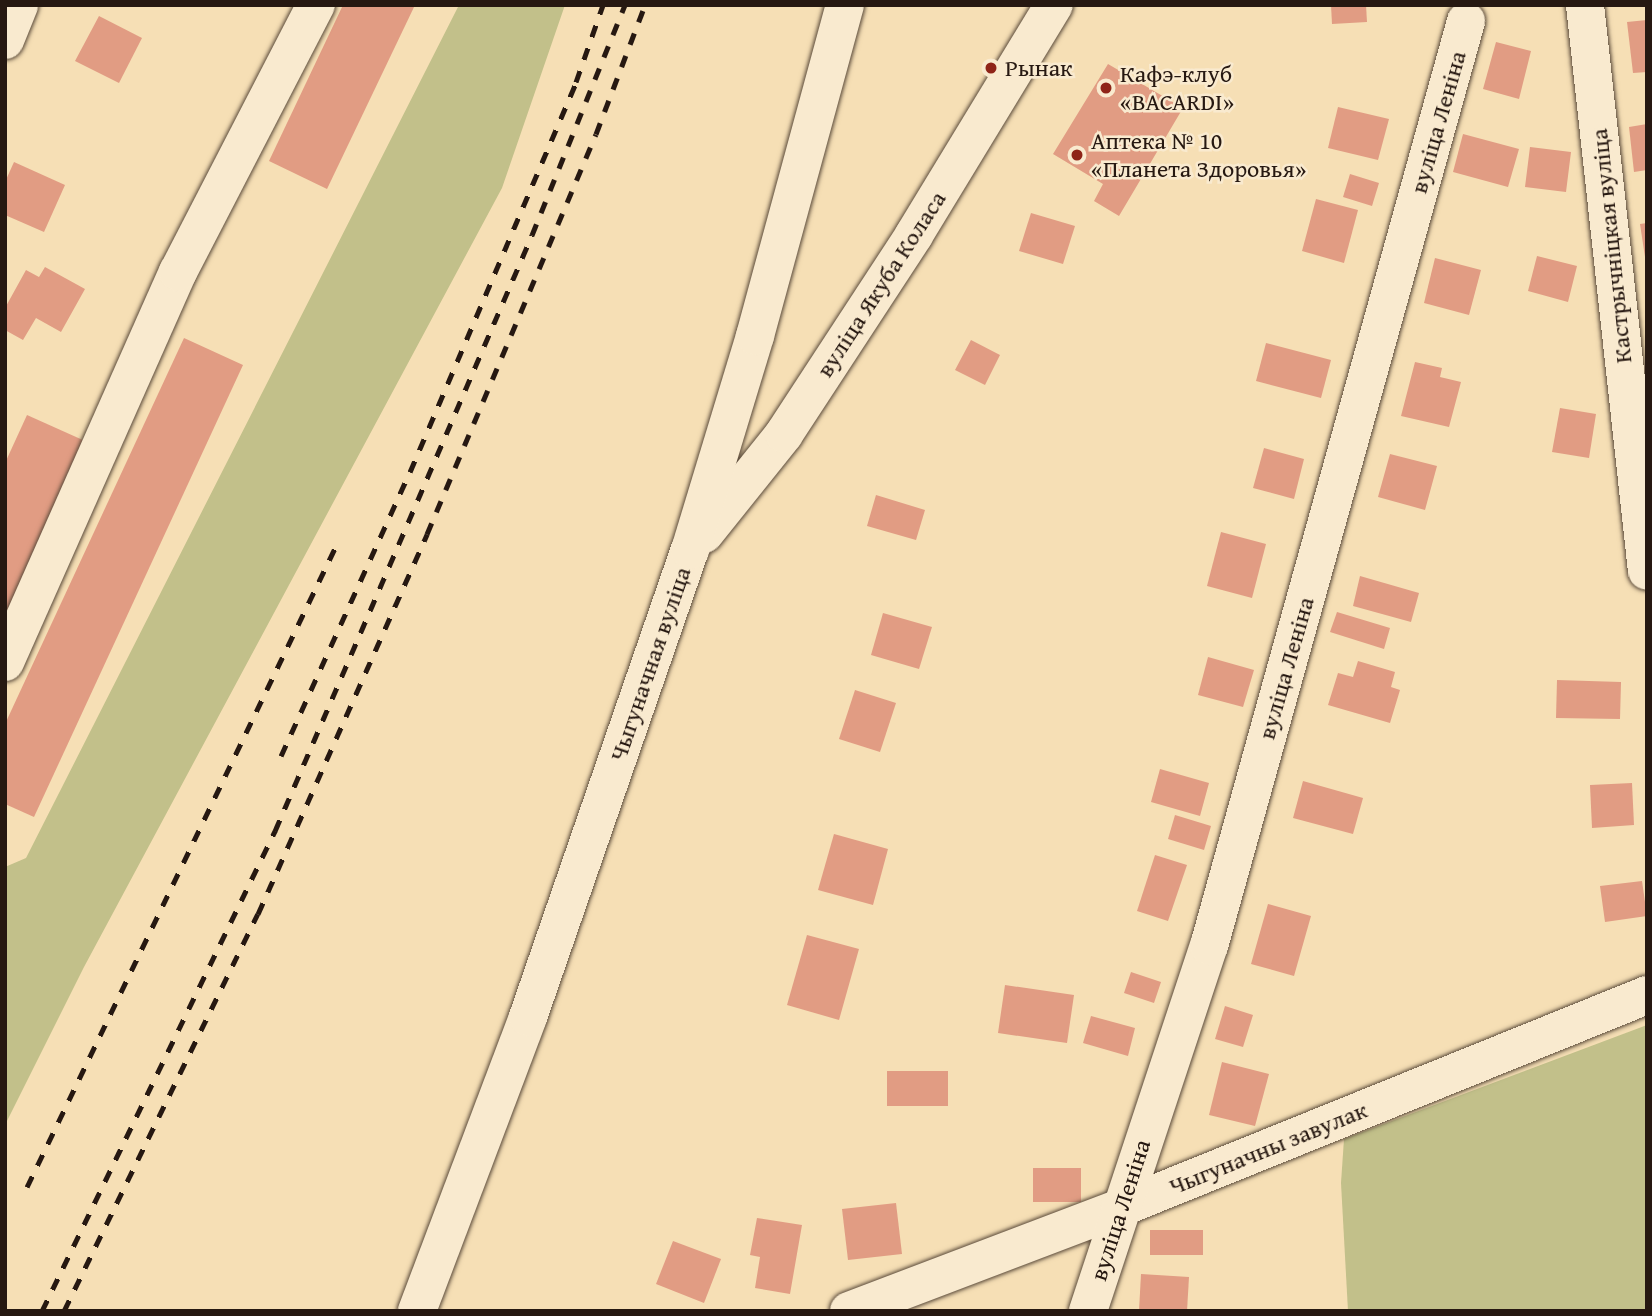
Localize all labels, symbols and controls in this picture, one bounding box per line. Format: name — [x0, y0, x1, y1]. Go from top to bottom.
street label: вуліца Леніна — [1404, 47, 1472, 197]
place label: Рынак — [1005, 54, 1073, 82]
marker: Рынак — [983, 60, 999, 76]
place label: Кафэ-клуб «BACARDI» — [1120, 60, 1234, 116]
marker: Кафэ-клуб «BACARDI» — [1098, 80, 1114, 96]
place label: Аптека № 10 «Планета Здоровья» — [1091, 127, 1306, 183]
street label: Кастрычніцкая вуліца — [1584, 127, 1638, 365]
marker: Аптека № 10 «Планета Здоровья» — [1069, 147, 1085, 163]
street label: вуліца Якуба Коласа — [810, 186, 952, 382]
street label: Чыгуначная вуліца — [603, 563, 697, 765]
street label: вуліца Леніна — [1252, 593, 1320, 743]
street label: Чыгуначны завулак — [1165, 1095, 1371, 1201]
street label: вуліца Леніна — [1084, 1136, 1156, 1284]

